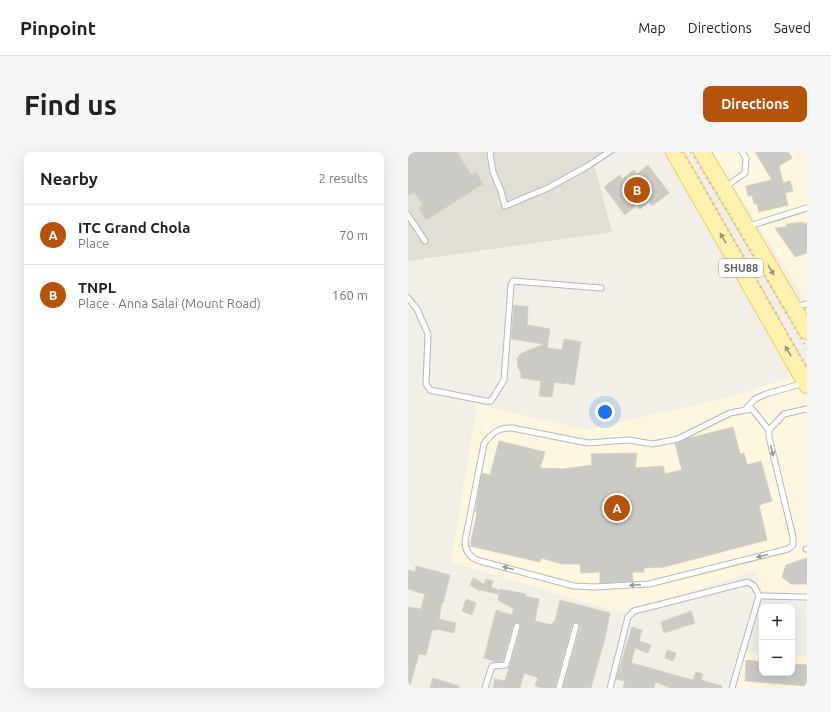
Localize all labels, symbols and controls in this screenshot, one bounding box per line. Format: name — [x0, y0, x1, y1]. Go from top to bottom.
text: Pinpoint — [20, 17, 96, 39]
text: Map — [638, 20, 666, 36]
text: Directions — [688, 20, 752, 36]
text: Saved — [774, 20, 811, 36]
button: Directions — [703, 86, 807, 122]
text: Find us — [24, 89, 117, 120]
text: Nearby — [40, 169, 98, 188]
text: 2 results — [318, 171, 368, 185]
pin: B — [624, 175, 650, 205]
text: ITC Grand Chola — [78, 219, 190, 236]
text: A — [48, 228, 58, 242]
text: 70 m — [339, 228, 368, 242]
one-way arrow — [720, 232, 727, 244]
text: Place — [78, 236, 109, 250]
road number: SHU88 — [719, 259, 763, 277]
one-way arrow — [768, 264, 775, 276]
text: TNPL — [78, 279, 116, 296]
text: B — [49, 288, 57, 302]
text: 160 m — [332, 288, 368, 302]
text: Place · Anna Salai (Mount Road) — [78, 296, 261, 310]
one-way arrow — [785, 345, 791, 357]
your location — [595, 402, 615, 422]
one-way arrow — [770, 445, 776, 457]
pin: A — [604, 493, 630, 523]
one-way arrow — [755, 553, 767, 559]
one-way arrow — [501, 565, 514, 571]
one-way arrow — [629, 582, 641, 589]
map controls — [759, 604, 795, 676]
button: + — [759, 604, 795, 640]
button: − — [759, 640, 795, 676]

